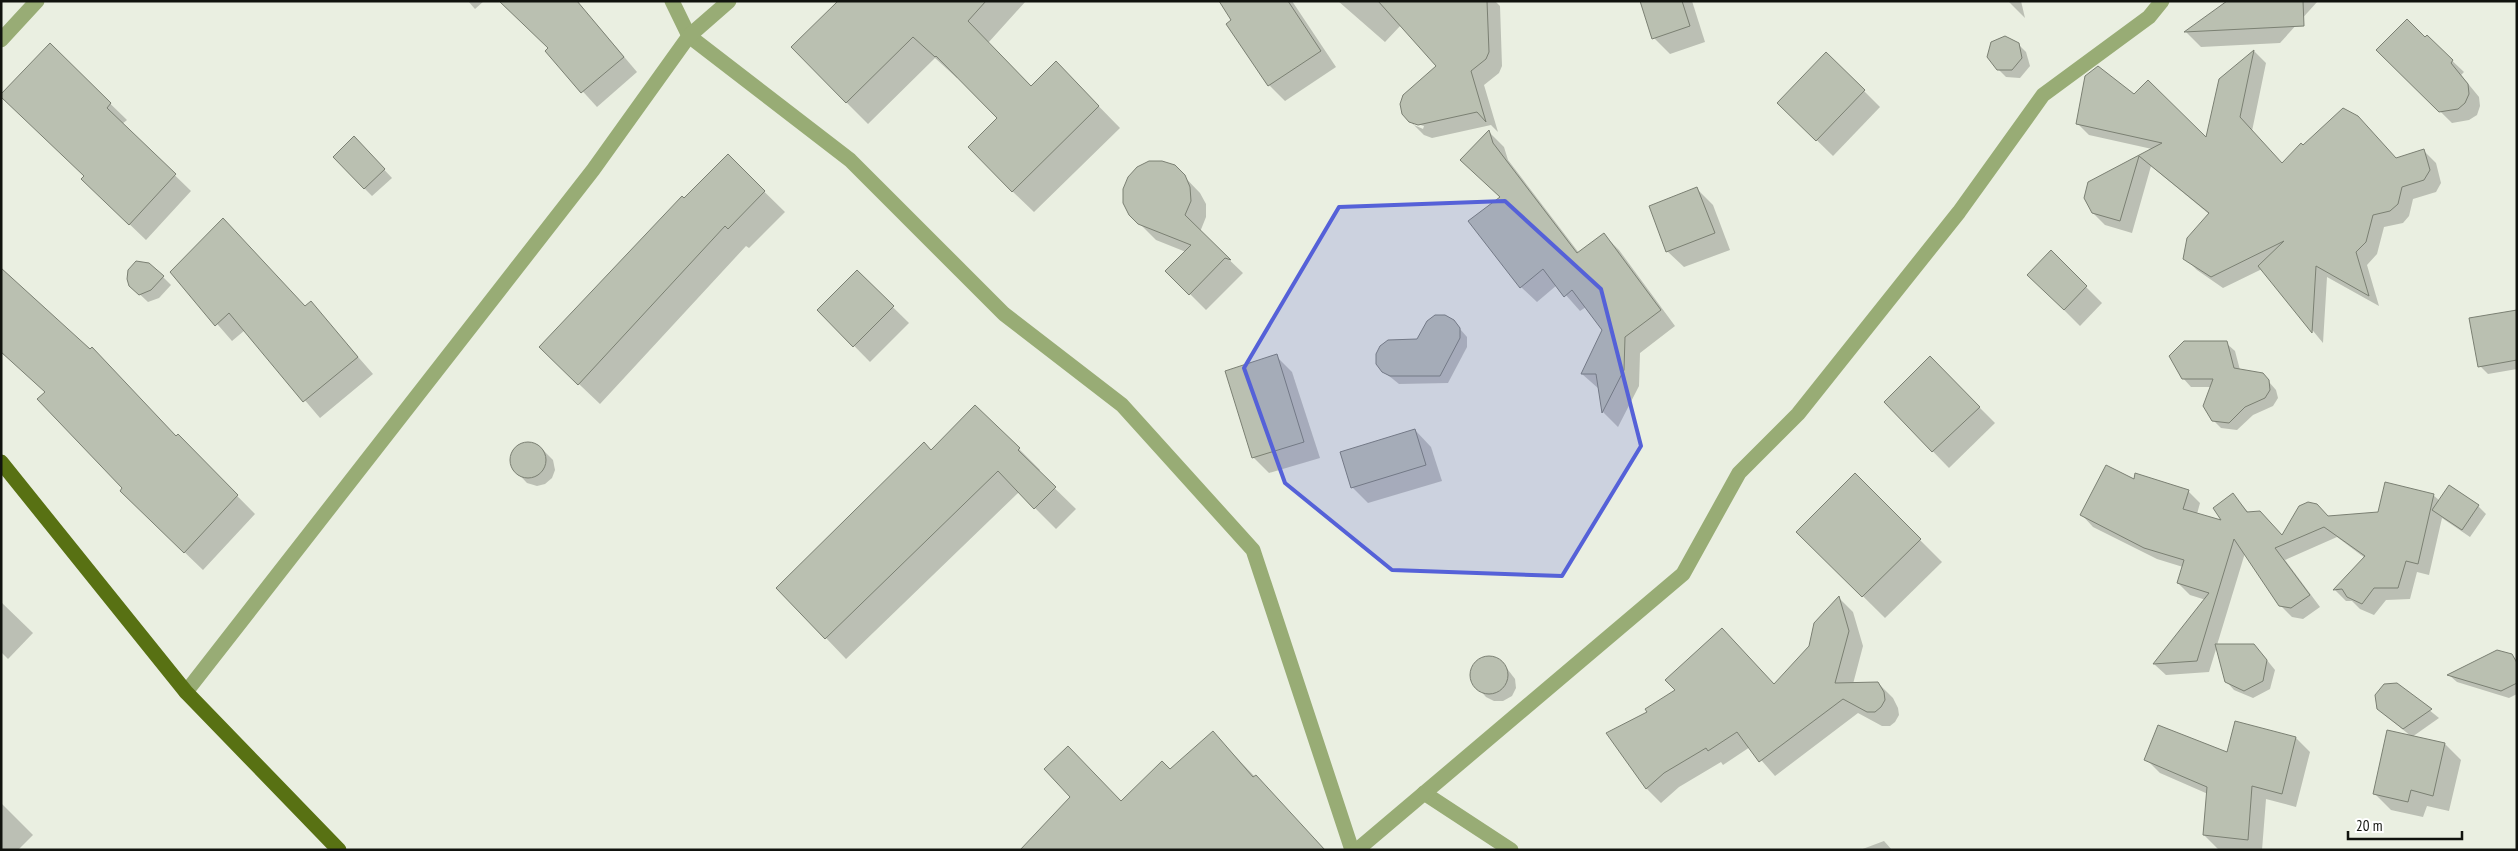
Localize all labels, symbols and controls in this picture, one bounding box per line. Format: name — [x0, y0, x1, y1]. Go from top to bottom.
scale bar — [2348, 808, 2462, 840]
text: 20 m — [2356, 816, 2382, 835]

